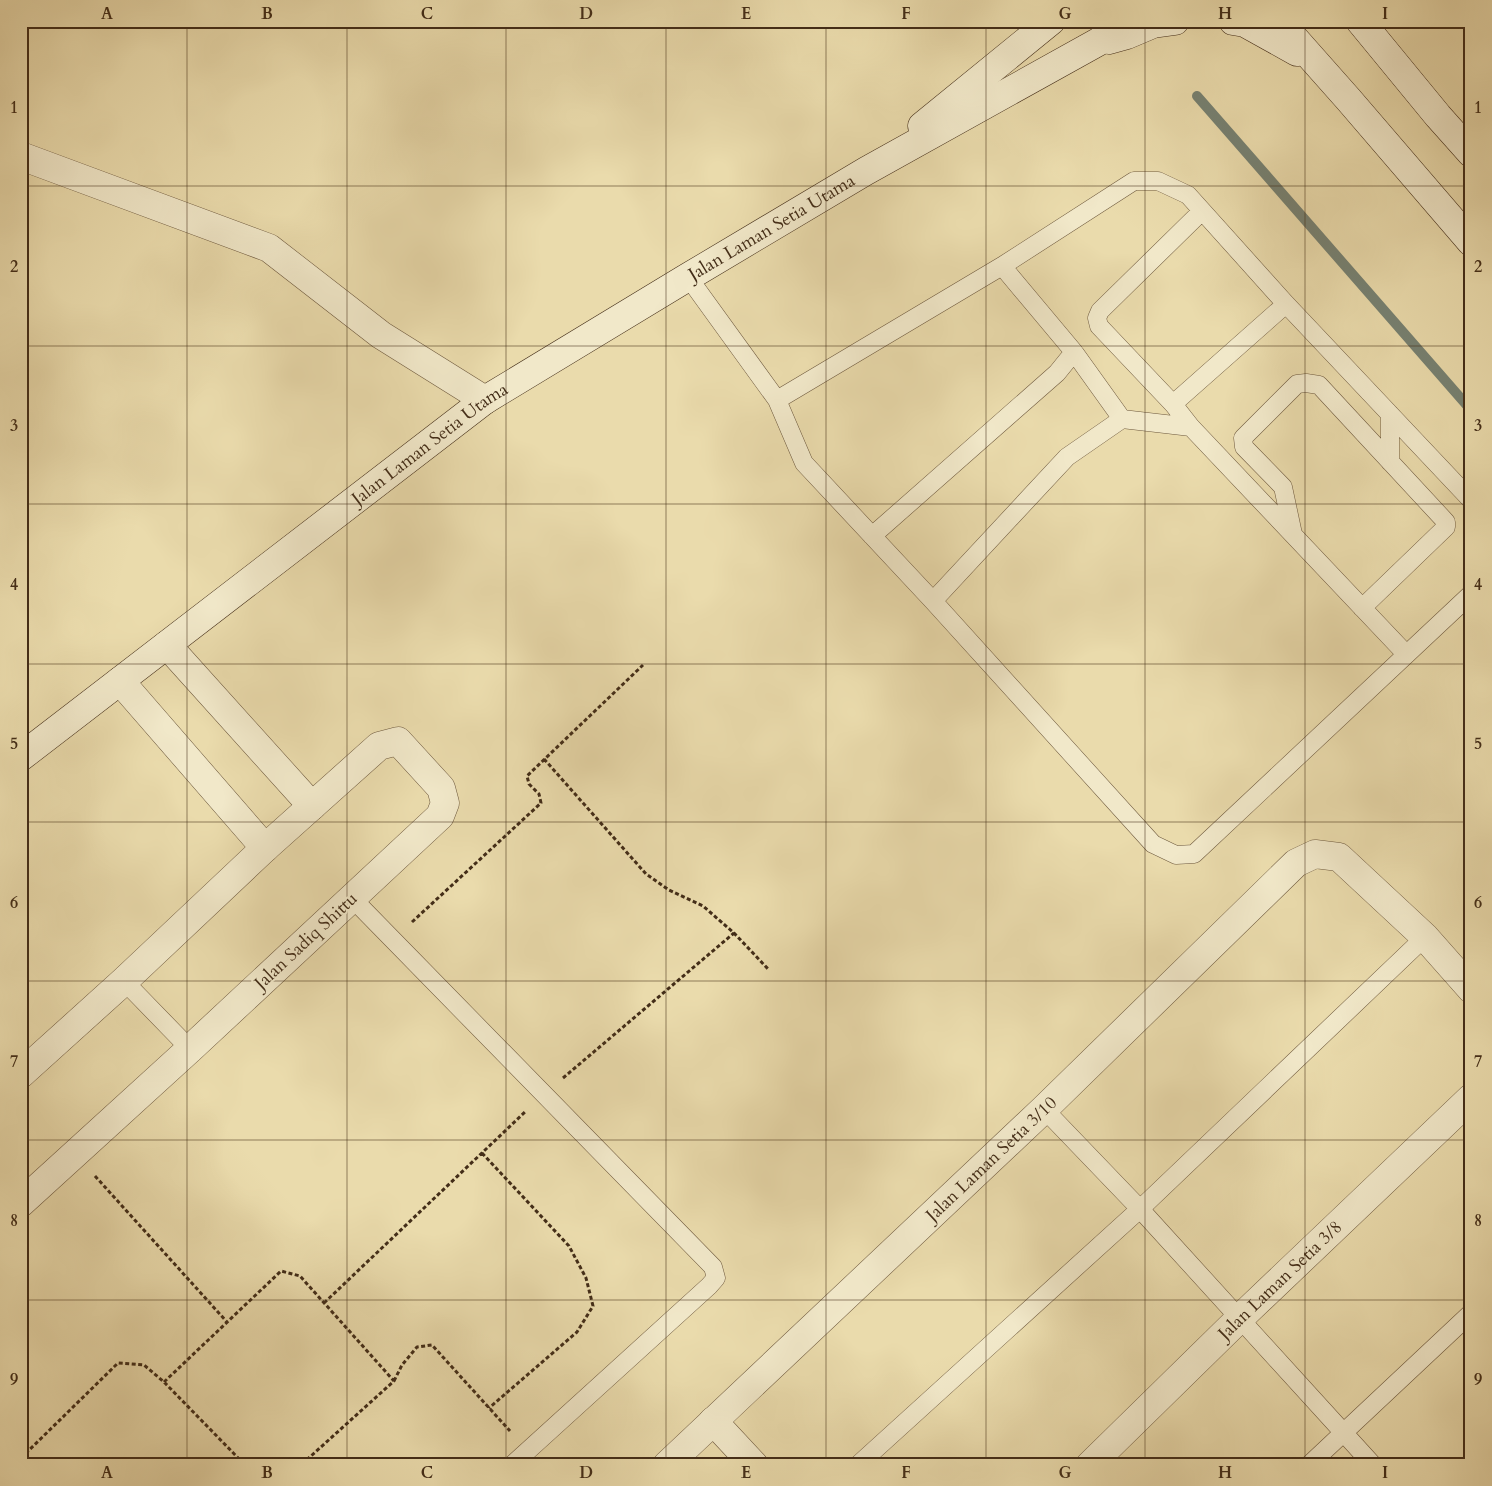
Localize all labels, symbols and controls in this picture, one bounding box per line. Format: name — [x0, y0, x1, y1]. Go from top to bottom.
text: A — [101, 3, 113, 25]
text: B — [261, 3, 273, 25]
text: C — [421, 3, 433, 25]
text: D — [579, 3, 593, 25]
text: E — [741, 3, 751, 25]
text: F — [901, 3, 911, 25]
text: G — [1058, 3, 1072, 25]
text: H — [1218, 3, 1232, 25]
text: I — [1382, 3, 1388, 25]
text: 1 — [10, 97, 18, 119]
text: 1 — [1474, 97, 1482, 119]
street label: Jalan Laman Setia Utama — [681, 168, 860, 288]
text: 2 — [10, 256, 18, 278]
text: 2 — [1474, 256, 1482, 278]
street label: Jalan Laman Setia Utama — [344, 377, 513, 513]
text: 3 — [10, 415, 18, 437]
text: 3 — [1474, 415, 1482, 437]
text: 4 — [10, 574, 18, 596]
text: 4 — [1474, 574, 1482, 596]
text: 5 — [10, 733, 18, 755]
text: 5 — [1474, 733, 1482, 755]
street label: Jalan Sadiq Shittu — [247, 887, 363, 997]
text: 6 — [10, 892, 18, 914]
text: 6 — [1474, 892, 1482, 914]
text: 7 — [10, 1051, 18, 1073]
text: 7 — [1474, 1051, 1482, 1073]
street label: Jalan Laman Setia 3/10 — [918, 1091, 1062, 1229]
text: 8 — [10, 1210, 18, 1232]
text: 8 — [1474, 1210, 1482, 1232]
street label: Jalan Laman Setia 3/8 — [1210, 1215, 1347, 1348]
text: 9 — [10, 1369, 18, 1391]
text: 9 — [1474, 1369, 1482, 1391]
text: A — [101, 1462, 113, 1484]
text: B — [261, 1462, 273, 1484]
text: C — [421, 1462, 433, 1484]
text: D — [579, 1462, 593, 1484]
text: E — [741, 1462, 751, 1484]
text: F — [901, 1462, 911, 1484]
text: G — [1058, 1462, 1072, 1484]
text: H — [1218, 1462, 1232, 1484]
text: I — [1382, 1462, 1388, 1484]

